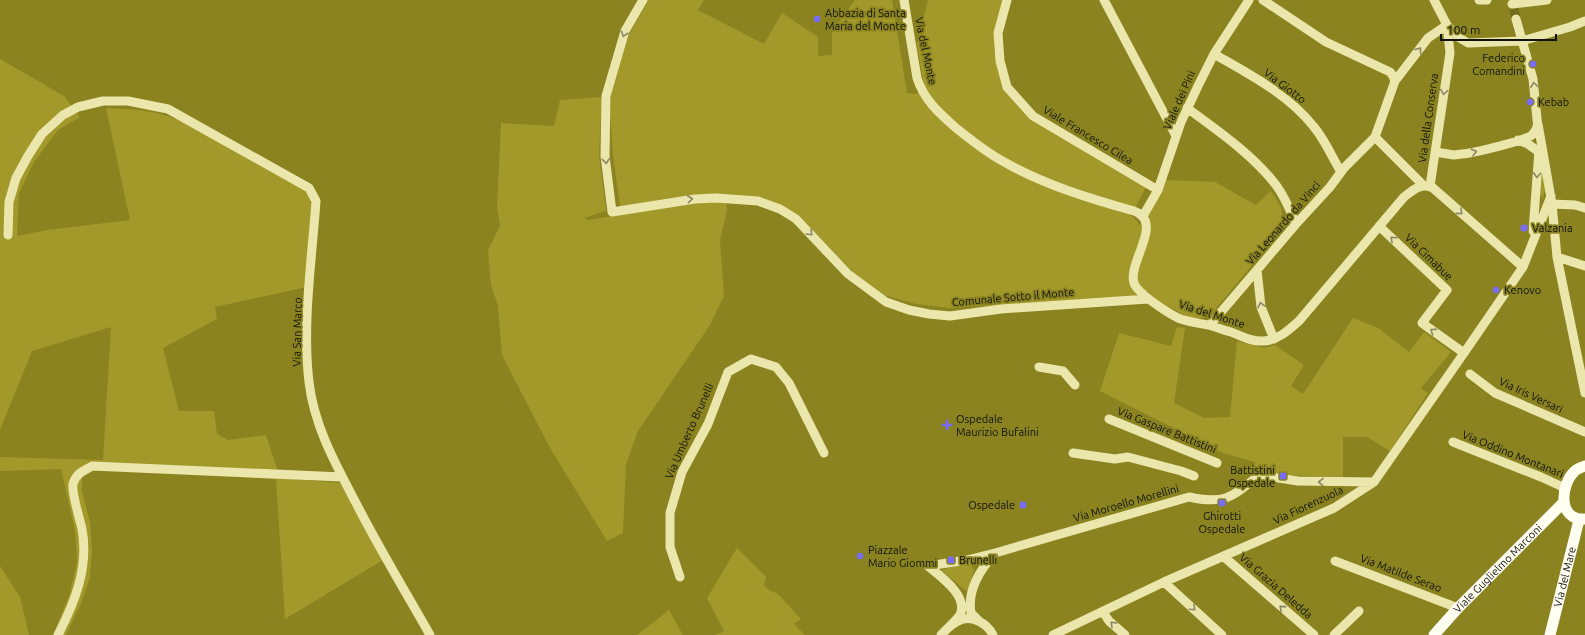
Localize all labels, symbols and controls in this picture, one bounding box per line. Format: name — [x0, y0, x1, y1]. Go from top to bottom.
place label: Abbazia di Santa Maria del Monte — [825, 7, 906, 32]
marker: Abbazia di Santa Maria del Monte — [812, 14, 822, 24]
street label: Via del Monte — [913, 16, 939, 86]
scale bar — [1441, 16, 1556, 42]
text: 100 m — [1447, 23, 1480, 36]
one-way arrow — [620, 30, 629, 37]
one-way arrow — [1414, 48, 1421, 55]
place label: Federico Comandini — [1472, 52, 1525, 77]
marker: Federico Comandini — [1528, 59, 1538, 69]
street label: Via Giotto — [1262, 66, 1308, 106]
street label: Viale dei Pini — [1161, 69, 1197, 131]
street label: Via della Conserva — [1416, 72, 1440, 164]
one-way arrow — [1530, 82, 1539, 88]
one-way arrow — [1440, 89, 1449, 95]
place label: Kebab — [1538, 96, 1569, 108]
marker: Kebab — [1525, 97, 1535, 107]
street label: Viale Francesco Cilea — [1041, 103, 1135, 167]
one-way arrow — [1470, 148, 1477, 157]
one-way arrow — [601, 158, 610, 164]
one-way arrow — [1533, 172, 1542, 178]
street label: Via Leonardo da Vinci — [1244, 179, 1322, 267]
one-way arrow — [687, 195, 693, 204]
one-way arrow — [1455, 207, 1463, 214]
place label: Valzania — [1532, 222, 1573, 234]
marker: Valzania — [1519, 223, 1529, 233]
one-way arrow — [805, 228, 813, 236]
street label: Via Cimabue — [1403, 231, 1455, 283]
one-way arrow — [1390, 236, 1397, 243]
place label: Kenovo — [1504, 284, 1541, 296]
marker: Kenovo — [1491, 285, 1501, 295]
street label: Comunale Sotto il Monte — [951, 286, 1075, 308]
street label: Via San Marco — [290, 297, 304, 367]
street label: Via del Monte — [1177, 298, 1247, 330]
one-way arrow — [1258, 302, 1266, 309]
one-way arrow — [1430, 329, 1437, 336]
street label: Via Iris Versari — [1497, 375, 1565, 415]
street label: Via Umberto Brunelli — [662, 381, 716, 481]
street label: Via Gaspare Battistini — [1116, 405, 1218, 455]
place label: Ospedale Maurizio Bufalini — [956, 413, 1039, 438]
marker: Ospedale Maurizio Bufalini — [941, 419, 953, 431]
street label: Via Oddino Montanari — [1460, 428, 1566, 480]
place label: Battistini Ospedale — [1228, 464, 1275, 489]
marker: Battistini Ospedale — [1278, 471, 1288, 481]
one-way arrow — [1318, 478, 1324, 486]
street label: Via Moroello Morellini — [1072, 482, 1180, 524]
street label: Via Fiorenzuola — [1271, 484, 1345, 526]
marker: Ghirotti Ospedale — [1217, 498, 1227, 508]
place label: Ospedale — [968, 499, 1015, 511]
marker: Ospedale — [1018, 500, 1028, 510]
place label: Ghirotti Ospedale — [1199, 510, 1245, 535]
street label: Viale Guglielmo Marconi — [1451, 522, 1544, 615]
place label: Piazzale Mario Giommi — [868, 544, 937, 569]
street label: Via del Mare — [1551, 545, 1578, 608]
marker: Piazzale Mario Giommi — [855, 551, 865, 561]
street label: Via Grazia Deledda — [1237, 551, 1315, 621]
street label: Via Matilde Serao — [1359, 552, 1443, 594]
place label: Brunelli — [959, 554, 997, 566]
marker: Brunelli — [946, 555, 956, 565]
one-way arrow — [1188, 603, 1196, 611]
one-way arrow — [1280, 605, 1287, 612]
one-way arrow — [1110, 621, 1118, 629]

